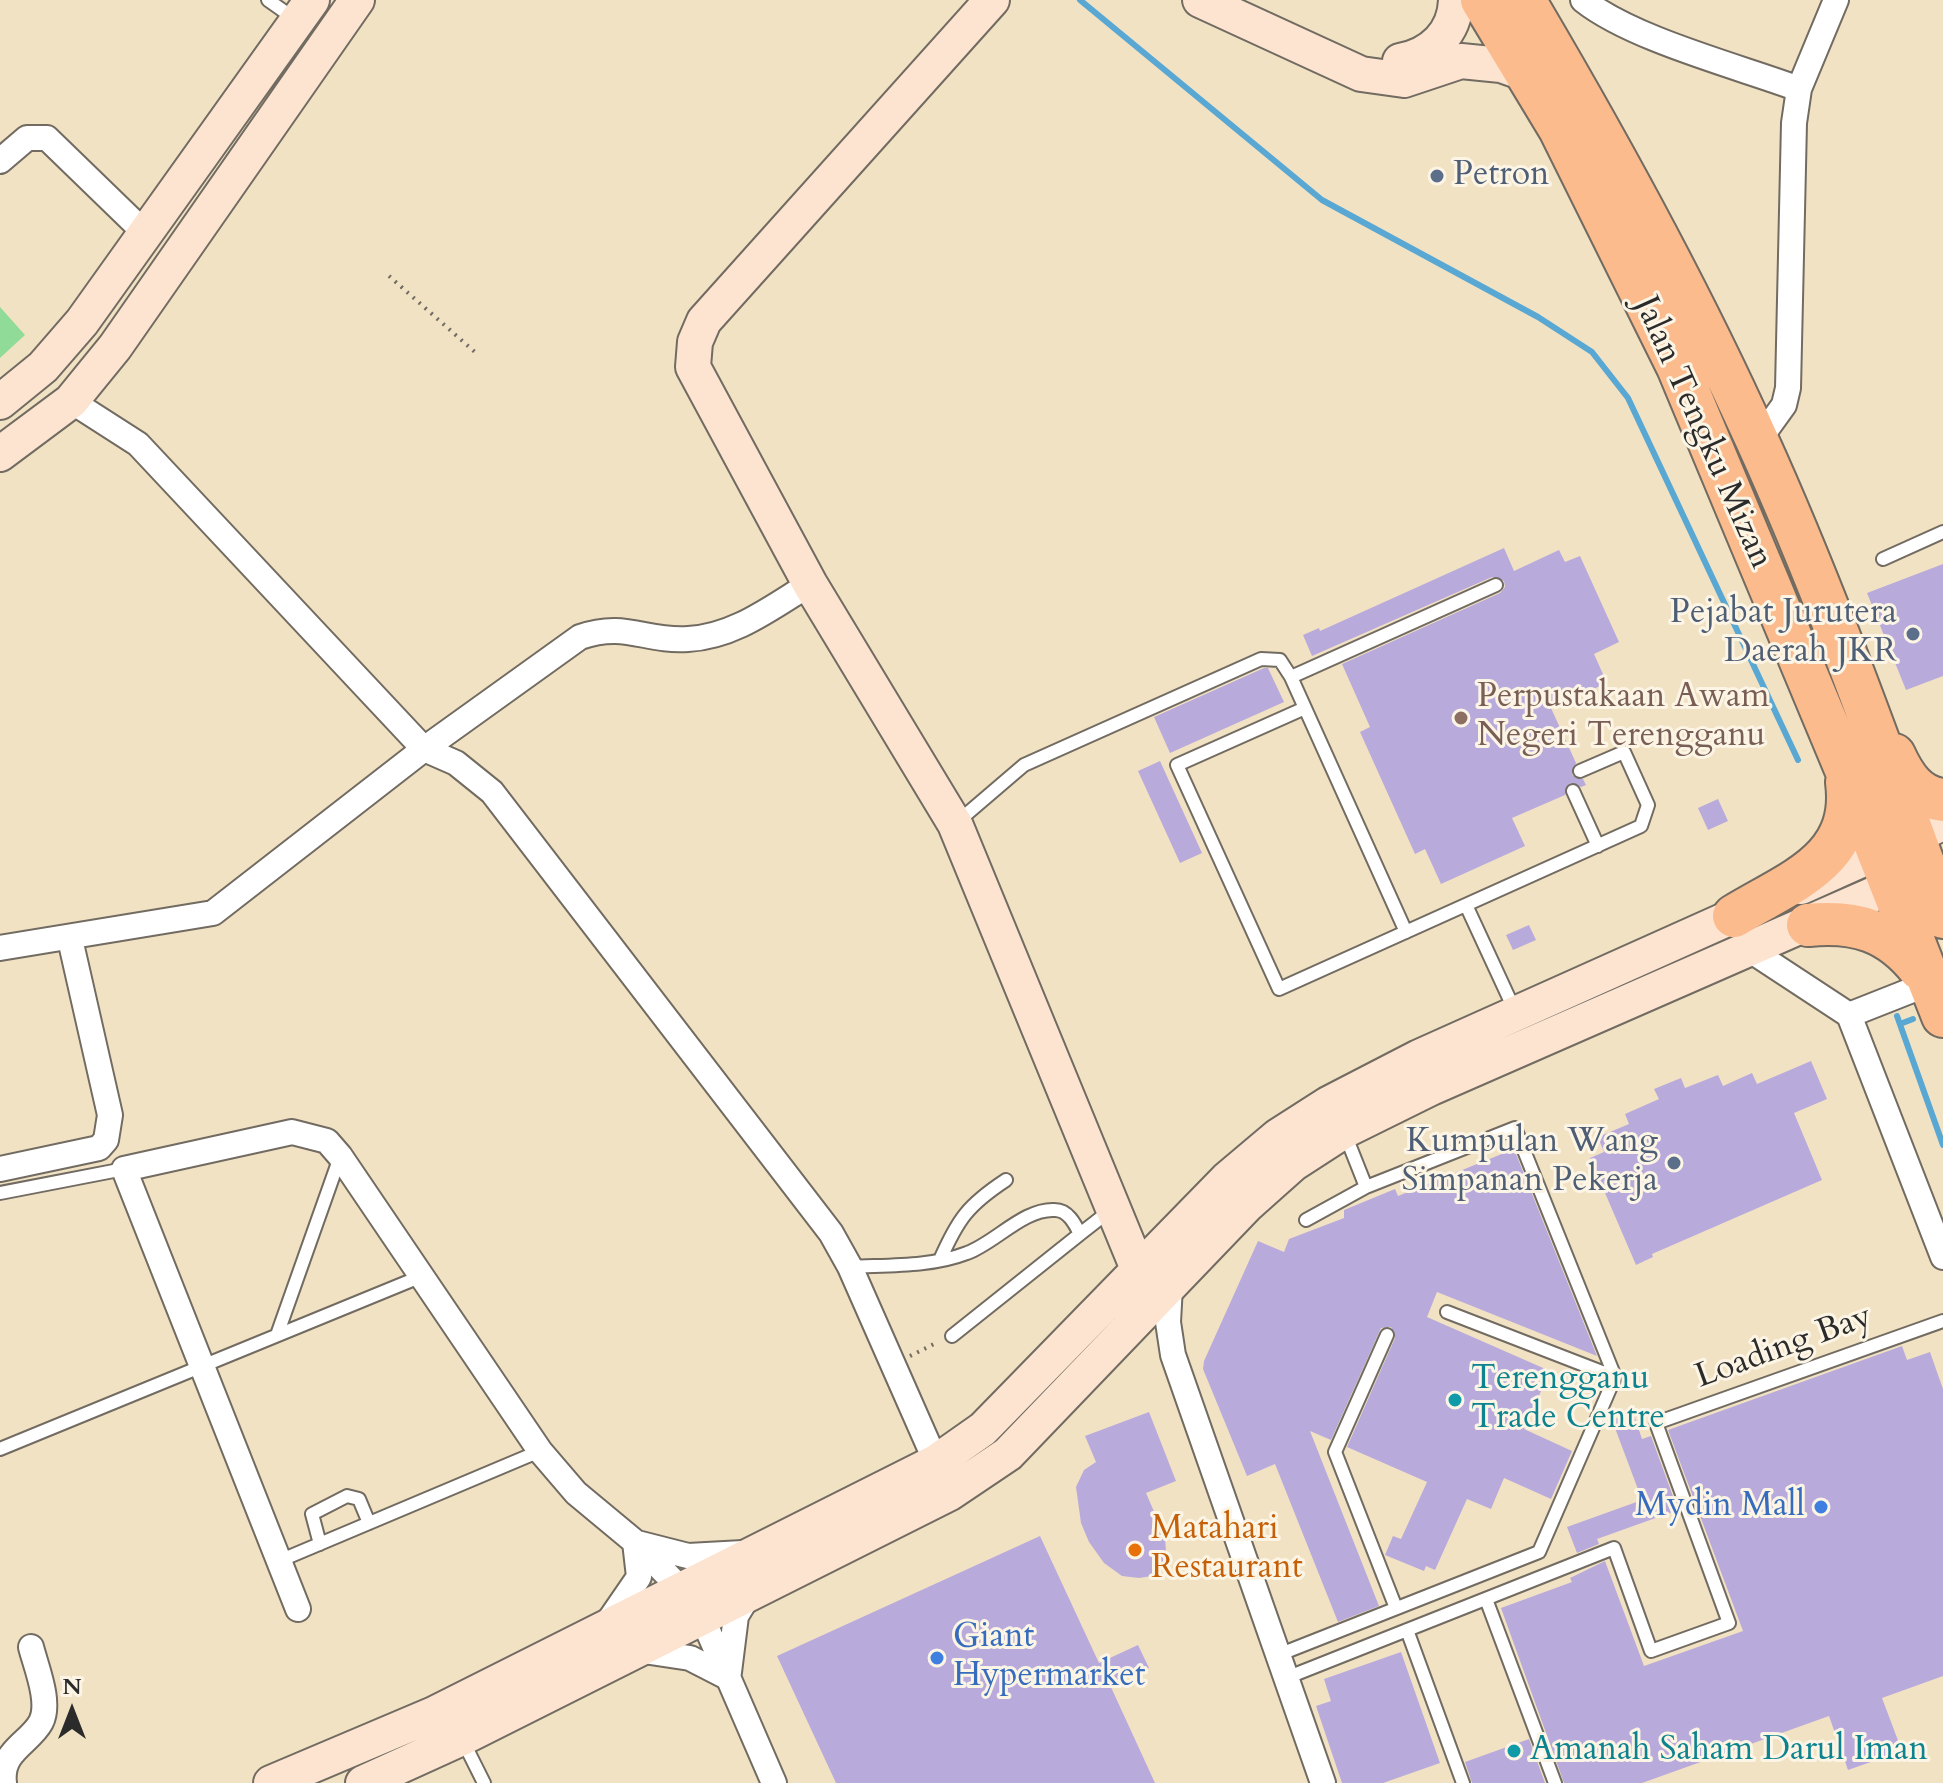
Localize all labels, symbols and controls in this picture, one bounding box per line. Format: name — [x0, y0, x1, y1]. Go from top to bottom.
place label: Petron — [1453, 156, 1549, 196]
marker: Petron — [1428, 167, 1446, 185]
street label: Jalan Tengku Mizan — [1624, 291, 1780, 575]
place label: Pejabat Jurutera Daerah JKR — [1670, 594, 1897, 674]
marker: Pejabat Jurutera Daerah JKR — [1904, 625, 1922, 643]
place label: Perpustakaan Awam Negeri Terengganu — [1477, 678, 1769, 758]
marker: Perpustakaan Awam Negeri Terengganu — [1452, 709, 1470, 727]
place label: Kumpulan Wang Simpanan Pekerja — [1402, 1123, 1658, 1202]
marker: Kumpulan Wang Simpanan Pekerja — [1665, 1154, 1683, 1172]
street label: Loading Bay — [1690, 1297, 1878, 1399]
place label: Terengganu Trade Centre — [1471, 1360, 1665, 1440]
marker: Terengganu Trade Centre — [1446, 1391, 1464, 1409]
place label: Mydin Mall — [1635, 1487, 1805, 1527]
marker: Mydin Mall — [1812, 1498, 1830, 1516]
place label: Matahari Restaurant — [1151, 1510, 1303, 1590]
marker: Matahari Restaurant — [1126, 1541, 1144, 1559]
place label: Giant Hypermarket — [953, 1618, 1146, 1698]
marker: Giant Hypermarket — [928, 1649, 946, 1667]
north arrow — [32, 1671, 112, 1751]
text: N — [62, 1672, 82, 1702]
place label: Amanah Saham Darul Iman — [1530, 1731, 1928, 1771]
marker: Amanah Saham Darul Iman — [1505, 1742, 1523, 1760]

